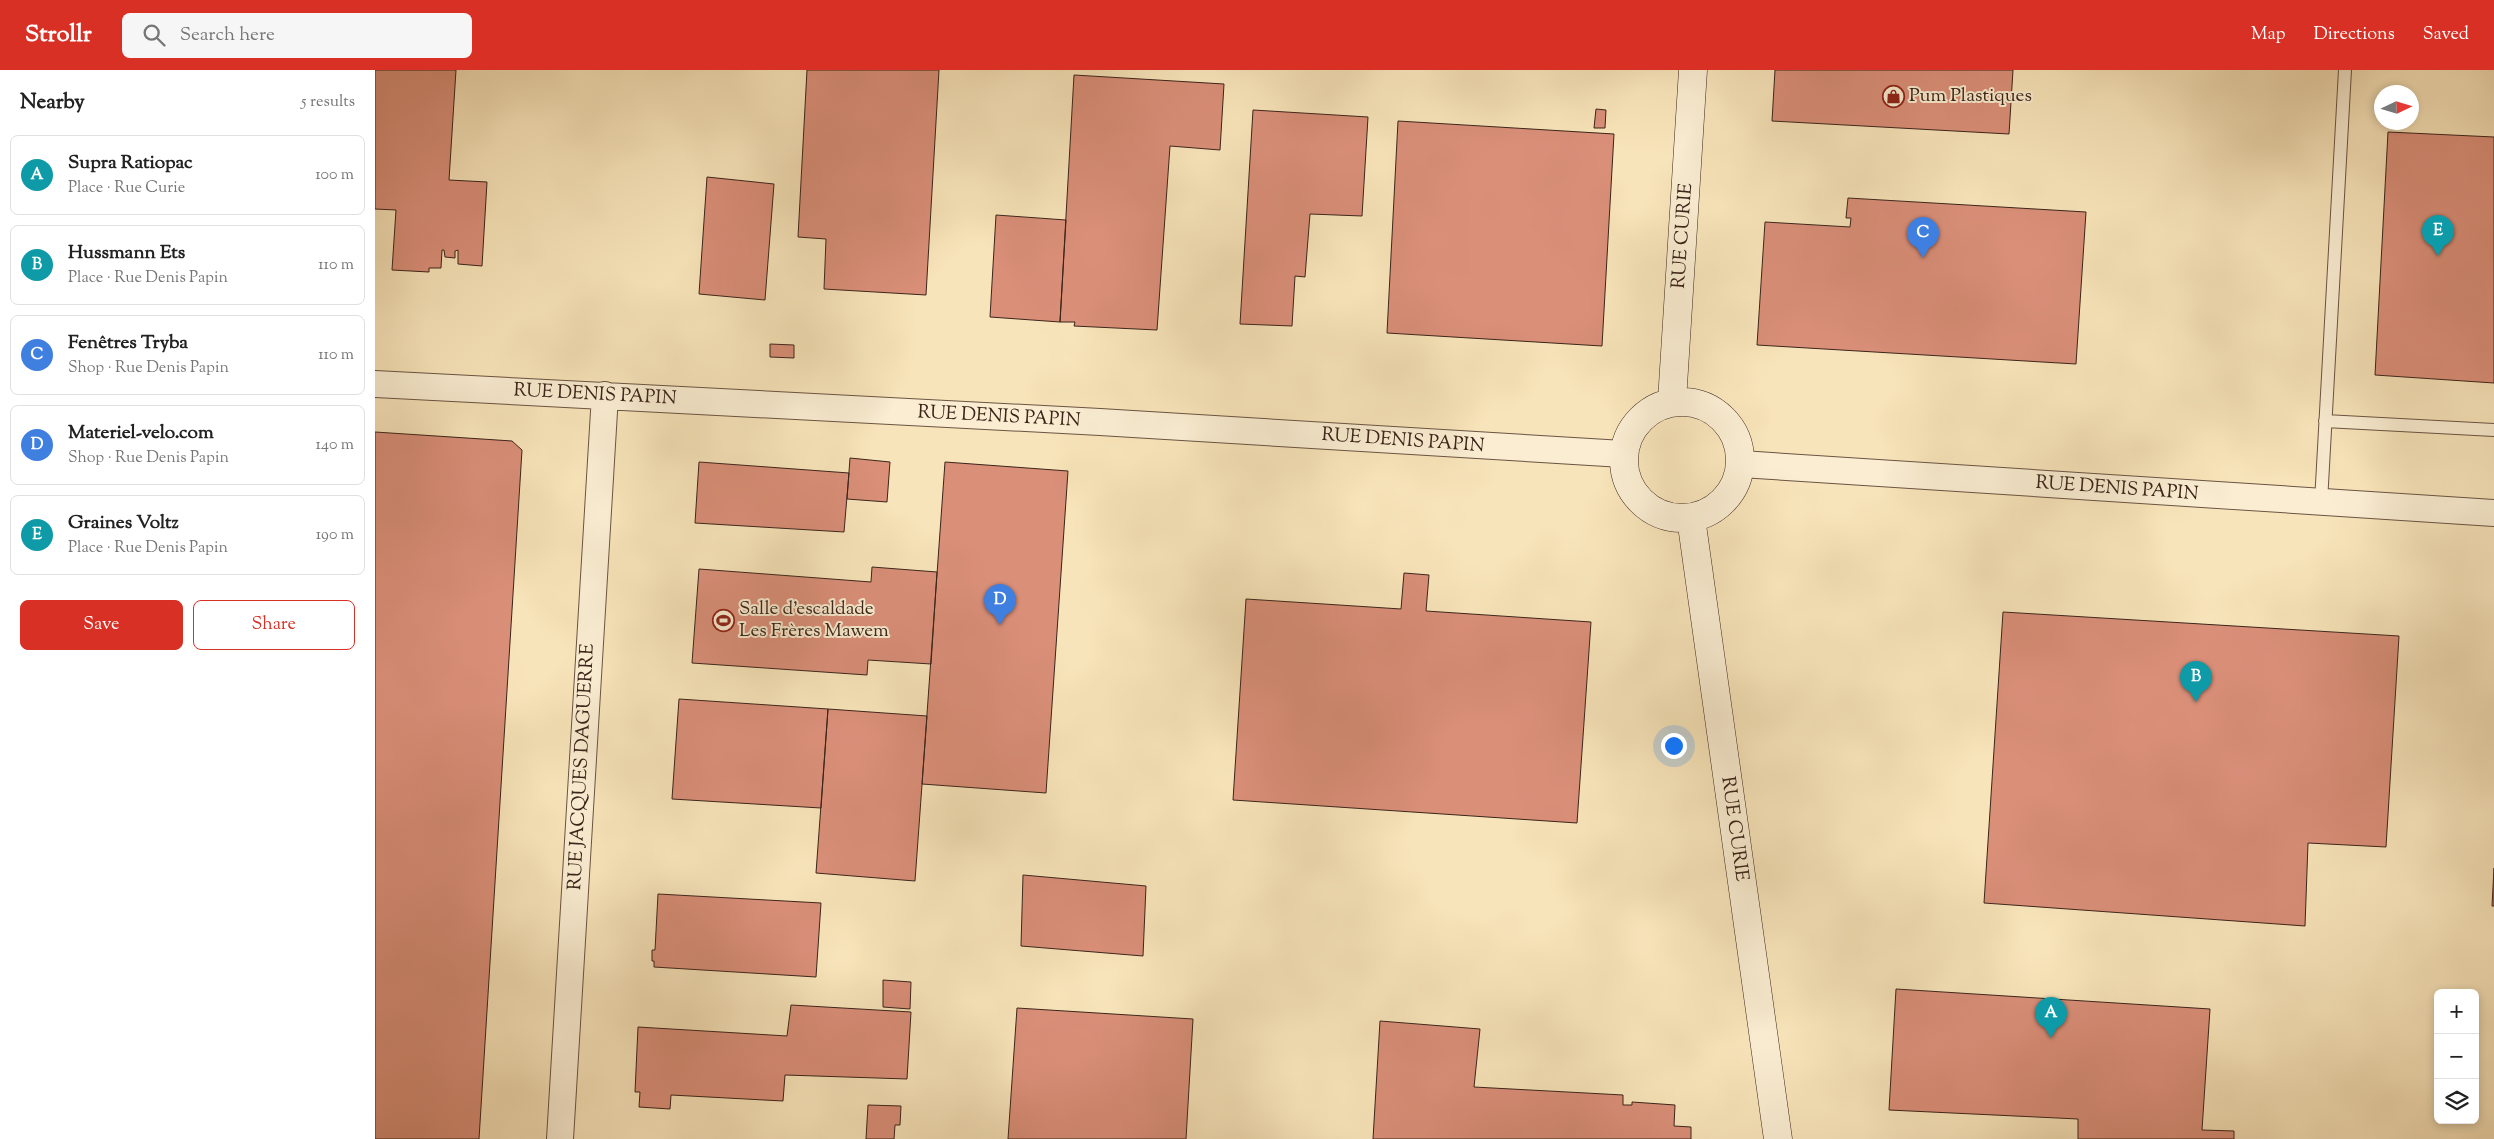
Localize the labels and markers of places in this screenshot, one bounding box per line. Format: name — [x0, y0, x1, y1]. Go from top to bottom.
place label: Pum Plastiques — [1909, 83, 2032, 110]
shop icon: Pum Plastiques — [1881, 84, 1905, 108]
pin: E — [2422, 215, 2454, 256]
pin: C — [1907, 217, 1939, 258]
pin: D — [984, 584, 1016, 625]
place label: Salle d'escaldade Les Frères Mawem — [739, 596, 889, 645]
sports icon: Salle d'escaldade Les Frères Mawem — [711, 608, 735, 632]
pin: B — [2180, 661, 2212, 702]
pin: A — [2035, 997, 2067, 1038]

